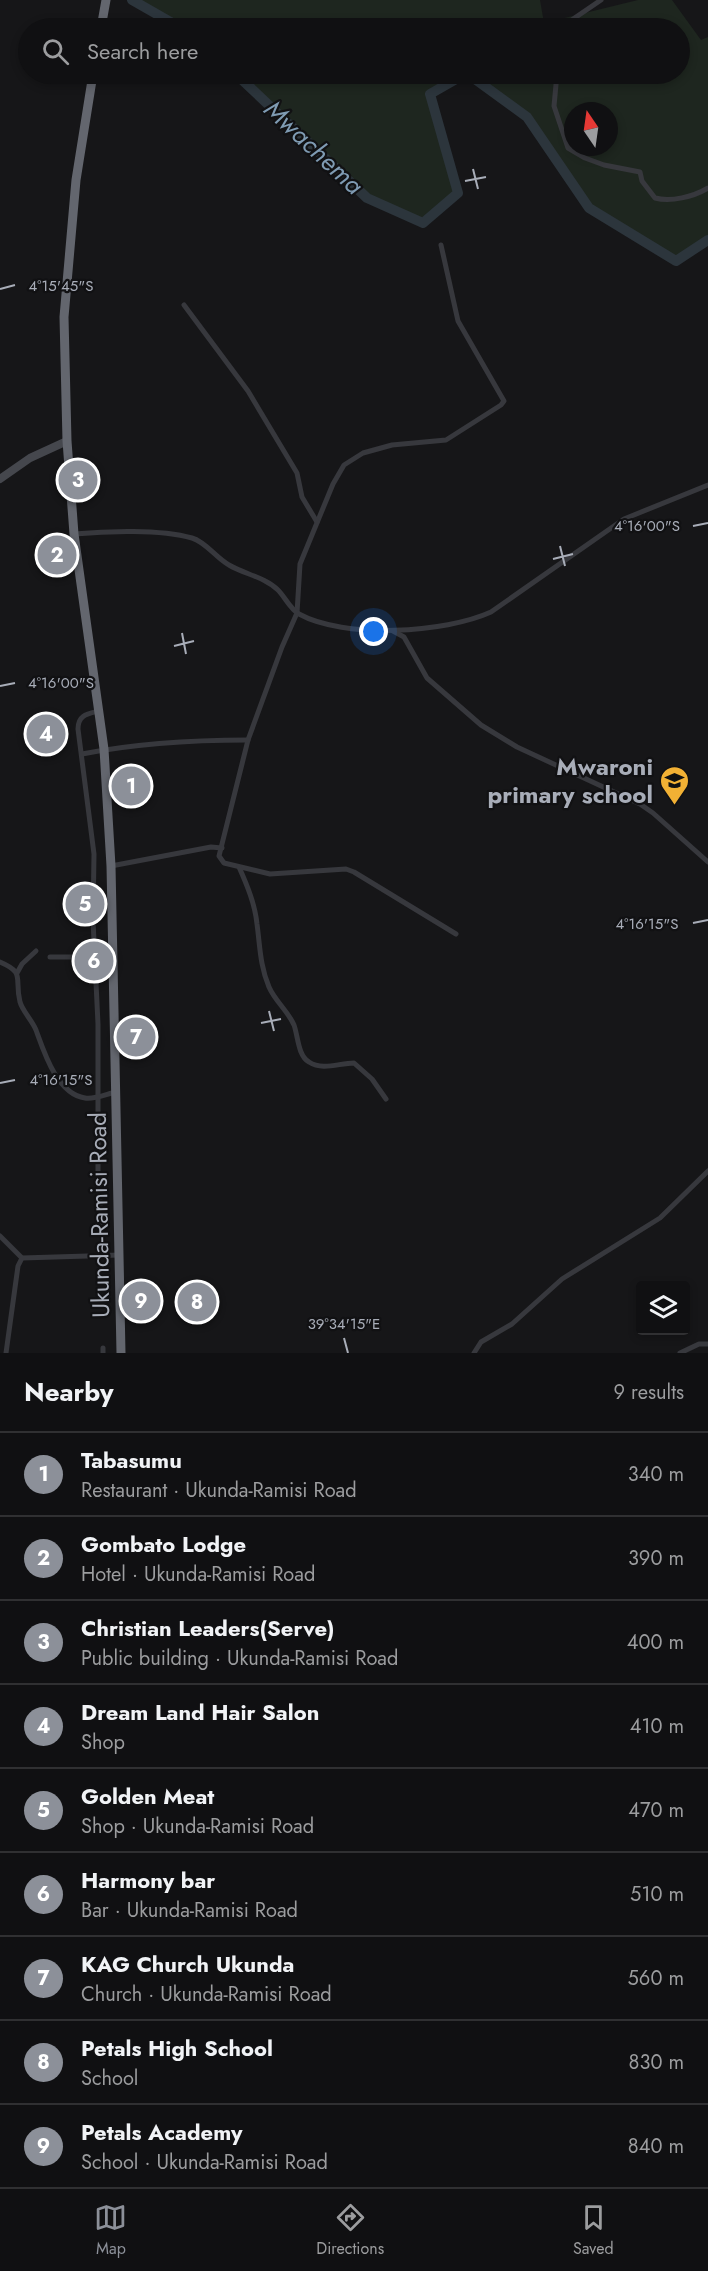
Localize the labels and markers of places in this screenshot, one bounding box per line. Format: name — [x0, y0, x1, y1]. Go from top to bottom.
pin: 3 — [58, 458, 98, 502]
pin: 2 — [38, 532, 76, 578]
pin: 4 — [26, 712, 66, 756]
place label: Mwaroni primary school — [488, 749, 653, 812]
pin: 1 — [112, 764, 150, 808]
school or university icon: Mwaroni primary school — [658, 764, 690, 806]
pin: 5 — [66, 882, 104, 926]
pin: 6 — [74, 938, 113, 984]
pin: 7 — [116, 1014, 156, 1060]
pin: 9 — [122, 1278, 160, 1324]
pin: 8 — [178, 1280, 216, 1324]

